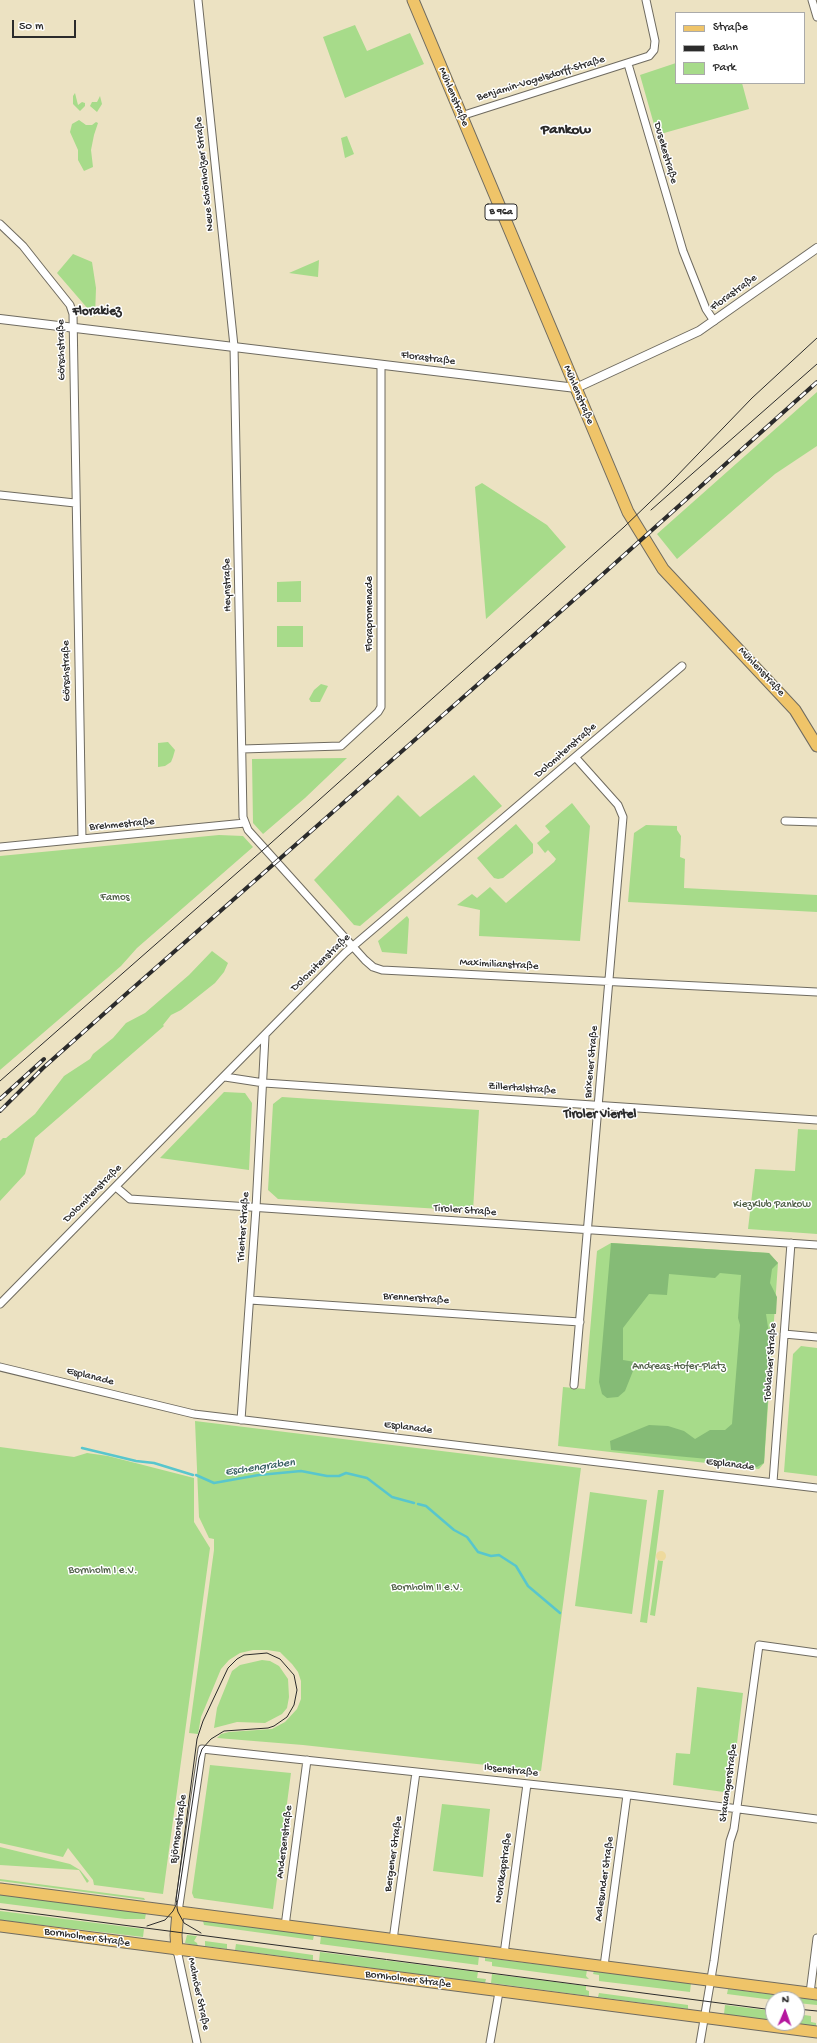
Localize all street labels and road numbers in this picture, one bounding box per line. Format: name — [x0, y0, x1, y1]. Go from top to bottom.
street label: Benjamin-Vogelsdorff-Straße — [475, 53, 607, 105]
street label: Mühlenstraße — [435, 65, 471, 129]
street label: Neue Schönholzer Straße — [192, 116, 218, 232]
street label: Dusekestraße — [650, 121, 680, 185]
road number: B 96a — [485, 204, 517, 220]
street label: Florastraße — [708, 272, 760, 314]
street label: Görschstraße — [55, 319, 69, 381]
street label: Florastraße — [400, 349, 456, 369]
street label: Mühlenstraße — [560, 363, 596, 427]
street label: Heynstraße — [221, 558, 235, 612]
street label: Florapromenade — [363, 576, 377, 652]
street label: Görschstraße — [60, 640, 74, 702]
street label: Mühlenstraße — [735, 644, 787, 700]
street label: Dolomitenstraße — [532, 721, 600, 781]
street label: Brehmestraße — [89, 816, 155, 834]
street label: Dolomitenstraße — [289, 931, 353, 995]
street label: Maximilianstraße — [459, 956, 539, 974]
street label: Brixener Straße — [582, 1025, 602, 1099]
street label: Zillertalstraße — [488, 1080, 556, 1098]
street label: Dolomitenstraße — [61, 1162, 125, 1226]
street label: Trienter Straße — [235, 1192, 253, 1262]
street label: Tiroler Straße — [433, 1202, 497, 1220]
street label: Brennerstraße — [383, 1290, 449, 1308]
street label: Toblacher Straße — [762, 1323, 780, 1401]
street label: Esplanade — [65, 1365, 115, 1389]
street label: Esplanade — [383, 1419, 433, 1437]
street label: Esplanade — [705, 1456, 755, 1474]
street label: Stavangerstraße — [717, 1743, 741, 1823]
street label: Ibsenstraße — [483, 1762, 539, 1780]
street label: Björnsonstraße — [168, 1794, 190, 1864]
street label: Andersenstraße — [274, 1805, 296, 1879]
street label: Bergener Straße — [382, 1815, 406, 1893]
street label: Nordkapstraße — [493, 1832, 515, 1904]
street label: Aalesunder Straße — [592, 1836, 618, 1922]
street label: Bornholmer Straße — [43, 1925, 131, 1951]
street label: Malmöer Straße — [184, 1957, 212, 2031]
street label: Bornholmer Straße — [364, 1968, 452, 1992]

